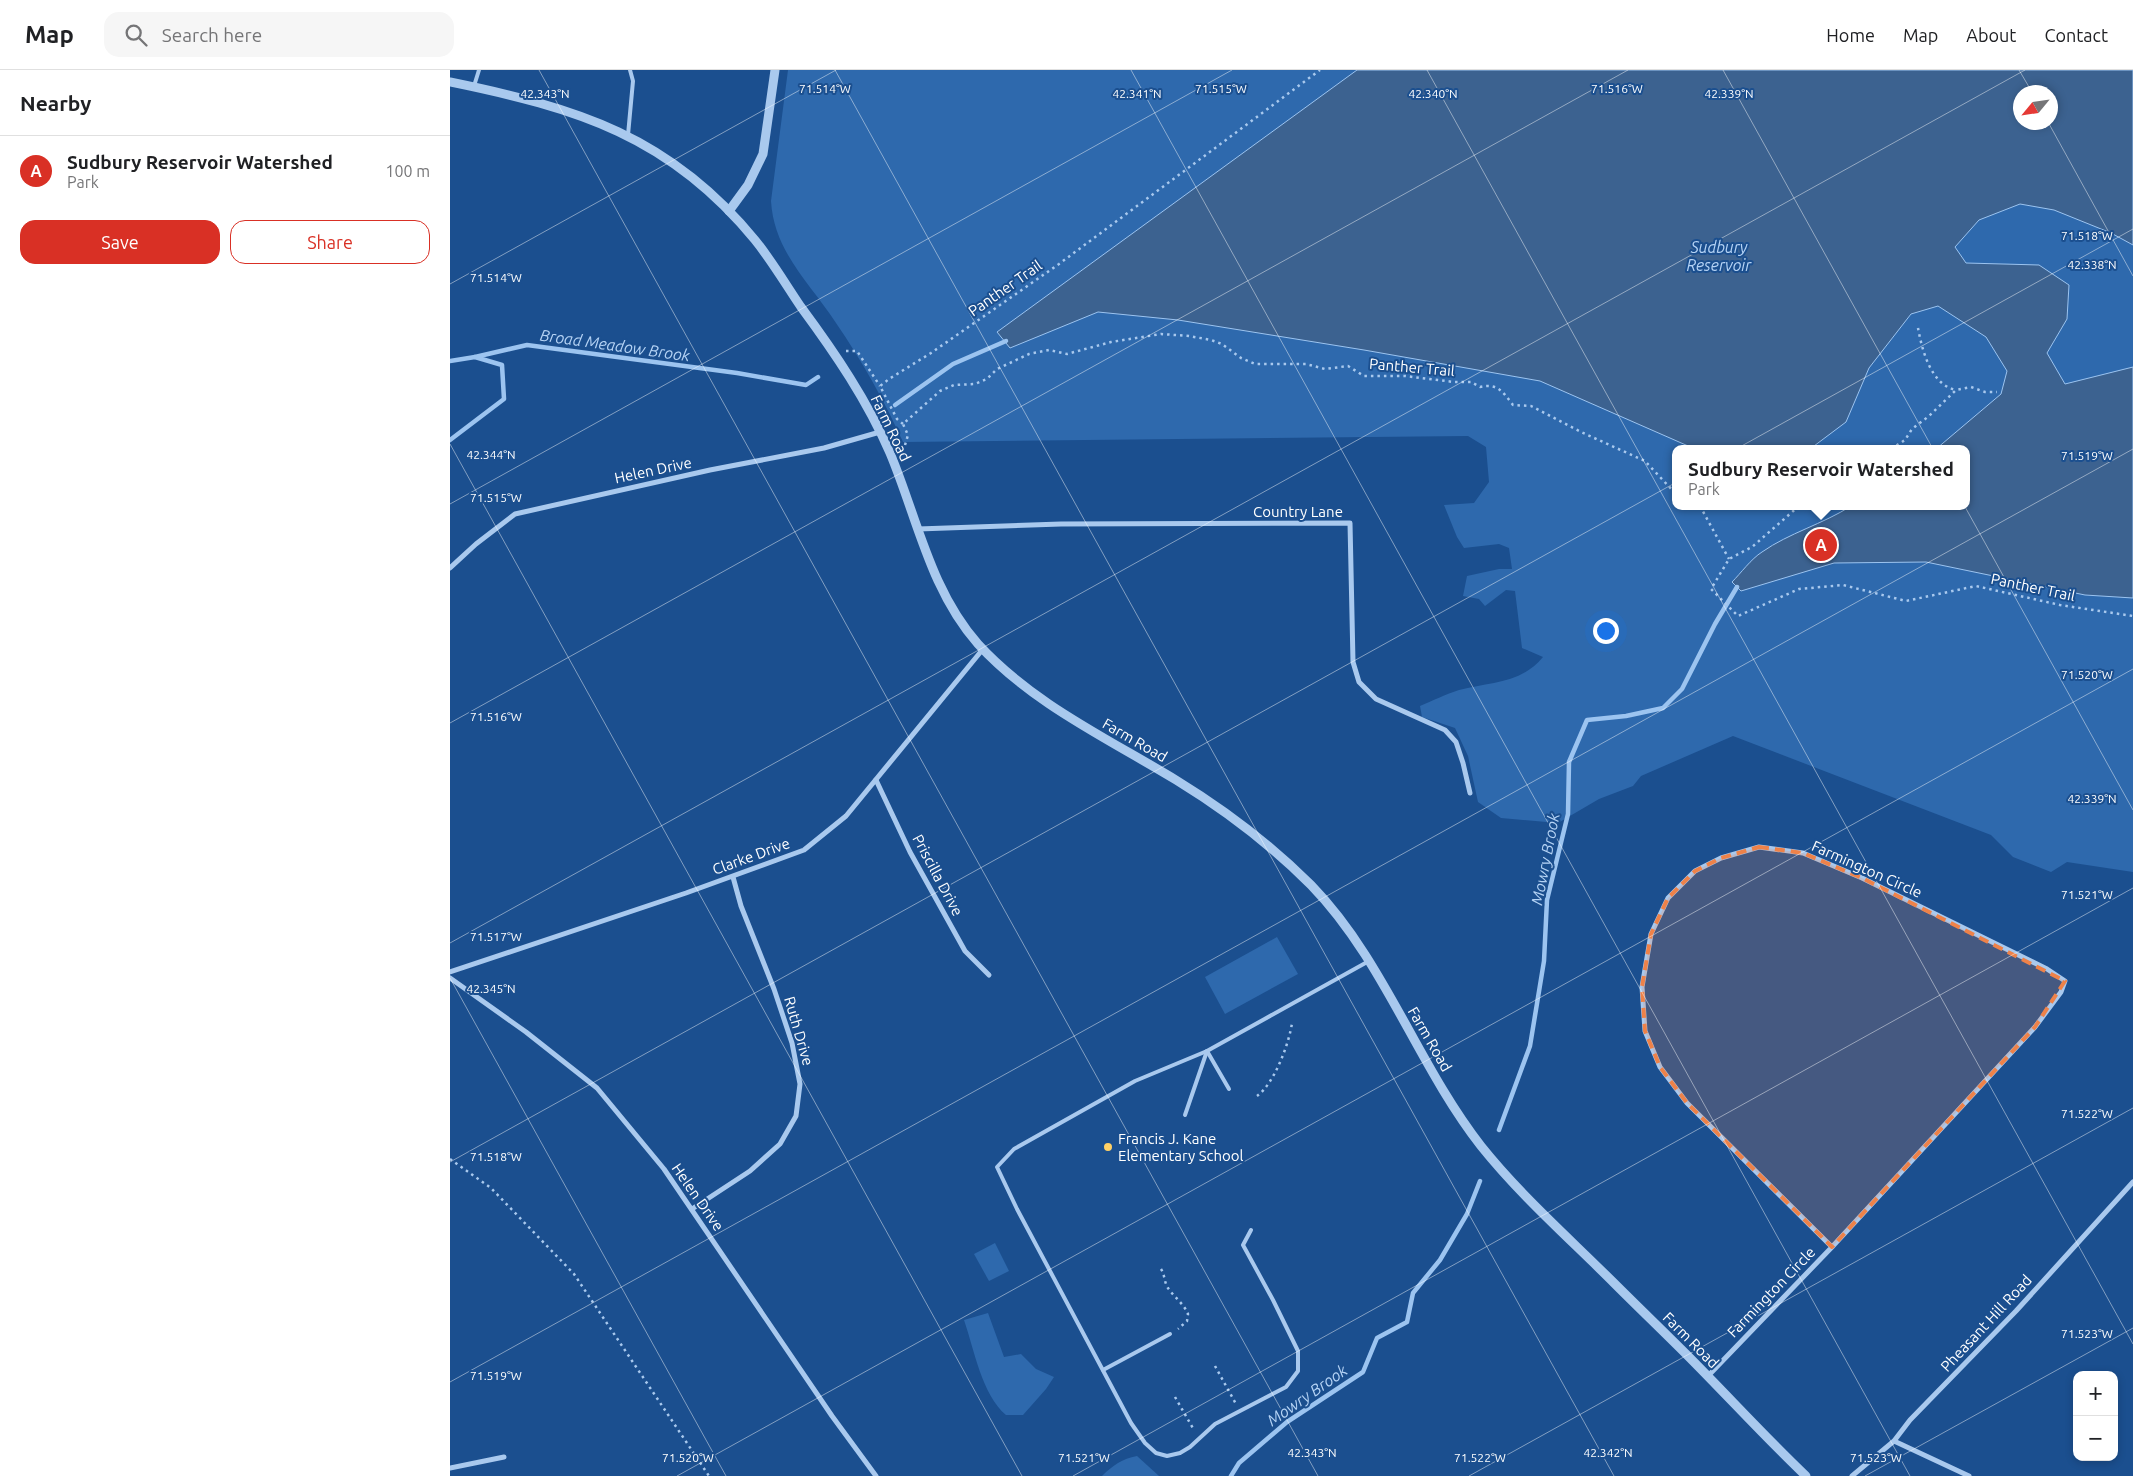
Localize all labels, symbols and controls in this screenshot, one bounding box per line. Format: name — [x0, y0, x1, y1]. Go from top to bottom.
search box — [104, 12, 454, 57]
text: Map — [25, 21, 74, 48]
icon: search — [122, 21, 150, 49]
text: Search here — [162, 24, 262, 46]
text: Home — [1826, 25, 1875, 45]
text: Map — [1903, 25, 1938, 45]
text: About — [1966, 25, 2016, 45]
text: Contact — [2044, 25, 2108, 45]
text: 71.514°W — [799, 82, 851, 95]
text: 71.515°W — [1195, 82, 1247, 95]
text: 71.516°W — [1591, 82, 1643, 95]
north arrow — [2013, 85, 2058, 130]
text: 42.343°N — [520, 87, 570, 100]
text: 42.341°N — [1112, 87, 1162, 100]
text: 42.340°N — [1408, 87, 1458, 100]
text: 42.339°N — [1704, 87, 1754, 100]
text: Nearby — [20, 91, 91, 115]
text: Sudbury Reservoir Watershed — [67, 151, 333, 173]
text: A — [30, 162, 42, 180]
text: 100 m — [385, 162, 430, 180]
text: Park — [67, 173, 99, 191]
button: Save — [20, 220, 220, 264]
button: Share — [230, 220, 430, 264]
text: 71.518°W — [2061, 229, 2113, 242]
water label: Sudbury Reservoir — [1687, 238, 1752, 274]
street label: Panther Trail — [965, 256, 1045, 320]
text: 42.338°N — [2067, 258, 2117, 271]
text: 71.514°W — [470, 271, 522, 284]
water label: Broad Meadow Brook — [539, 326, 692, 365]
street label: Panther Trail — [1369, 355, 1456, 379]
street label: Farm Road — [868, 392, 914, 464]
popup — [1672, 445, 1970, 510]
text: 42.344°N — [466, 448, 516, 461]
text: 71.519°W — [2061, 449, 2113, 462]
street label: Helen Drive — [613, 454, 693, 486]
text: Sudbury Reservoir Watershed — [1688, 458, 1954, 480]
text: Park — [1688, 480, 1720, 498]
text: 71.515°W — [470, 491, 522, 504]
street label: Country Lane — [1253, 503, 1343, 520]
pin: A — [1805, 526, 1837, 564]
street label: Panther Trail — [1989, 570, 2077, 604]
your location — [1593, 618, 1619, 644]
text: 71.520°W — [2061, 668, 2113, 681]
text: 71.516°W — [470, 710, 522, 723]
street label: Farm Road — [1100, 715, 1170, 765]
text: 42.339°N — [2067, 792, 2117, 805]
water label: Mowry Brook — [1527, 811, 1563, 907]
street label: Priscilla Drive — [909, 831, 967, 919]
street label: Clarke Drive — [710, 834, 792, 878]
street label: Farmington Circle — [1809, 837, 1925, 901]
text: 71.521°W — [2061, 888, 2113, 901]
text: 71.517°W — [470, 930, 522, 943]
text: 42.345°N — [466, 982, 516, 995]
street label: Ruth Drive — [781, 994, 817, 1068]
street label: Farm Road — [1405, 1004, 1455, 1074]
text: 71.522°W — [2061, 1107, 2113, 1120]
place label: Francis J. Kane Elementary School — [1118, 1130, 1244, 1164]
marker: Francis J. Kane Elementary School — [1102, 1141, 1114, 1153]
text: 71.518°W — [470, 1150, 522, 1163]
street label: Helen Drive — [669, 1160, 727, 1234]
street label: Farmington Circle — [1724, 1243, 1818, 1341]
street label: Pheasant Hill Road — [1937, 1271, 2035, 1375]
street label: Farm Road — [1660, 1309, 1722, 1371]
text: 71.523°W — [2061, 1327, 2113, 1340]
water label: Mowry Brook — [1264, 1360, 1351, 1429]
text: 71.519°W — [470, 1369, 522, 1382]
map controls — [2073, 1371, 2118, 1461]
button: + — [2073, 1371, 2118, 1416]
button: − — [2073, 1416, 2118, 1461]
text: 42.343°N — [1287, 1446, 1337, 1459]
text: 42.342°N — [1583, 1446, 1633, 1459]
text: 71.520°W — [662, 1451, 714, 1464]
text: 71.521°W — [1058, 1451, 1110, 1464]
text: 71.522°W — [1454, 1451, 1506, 1464]
text: 71.523°W — [1850, 1451, 1902, 1464]

